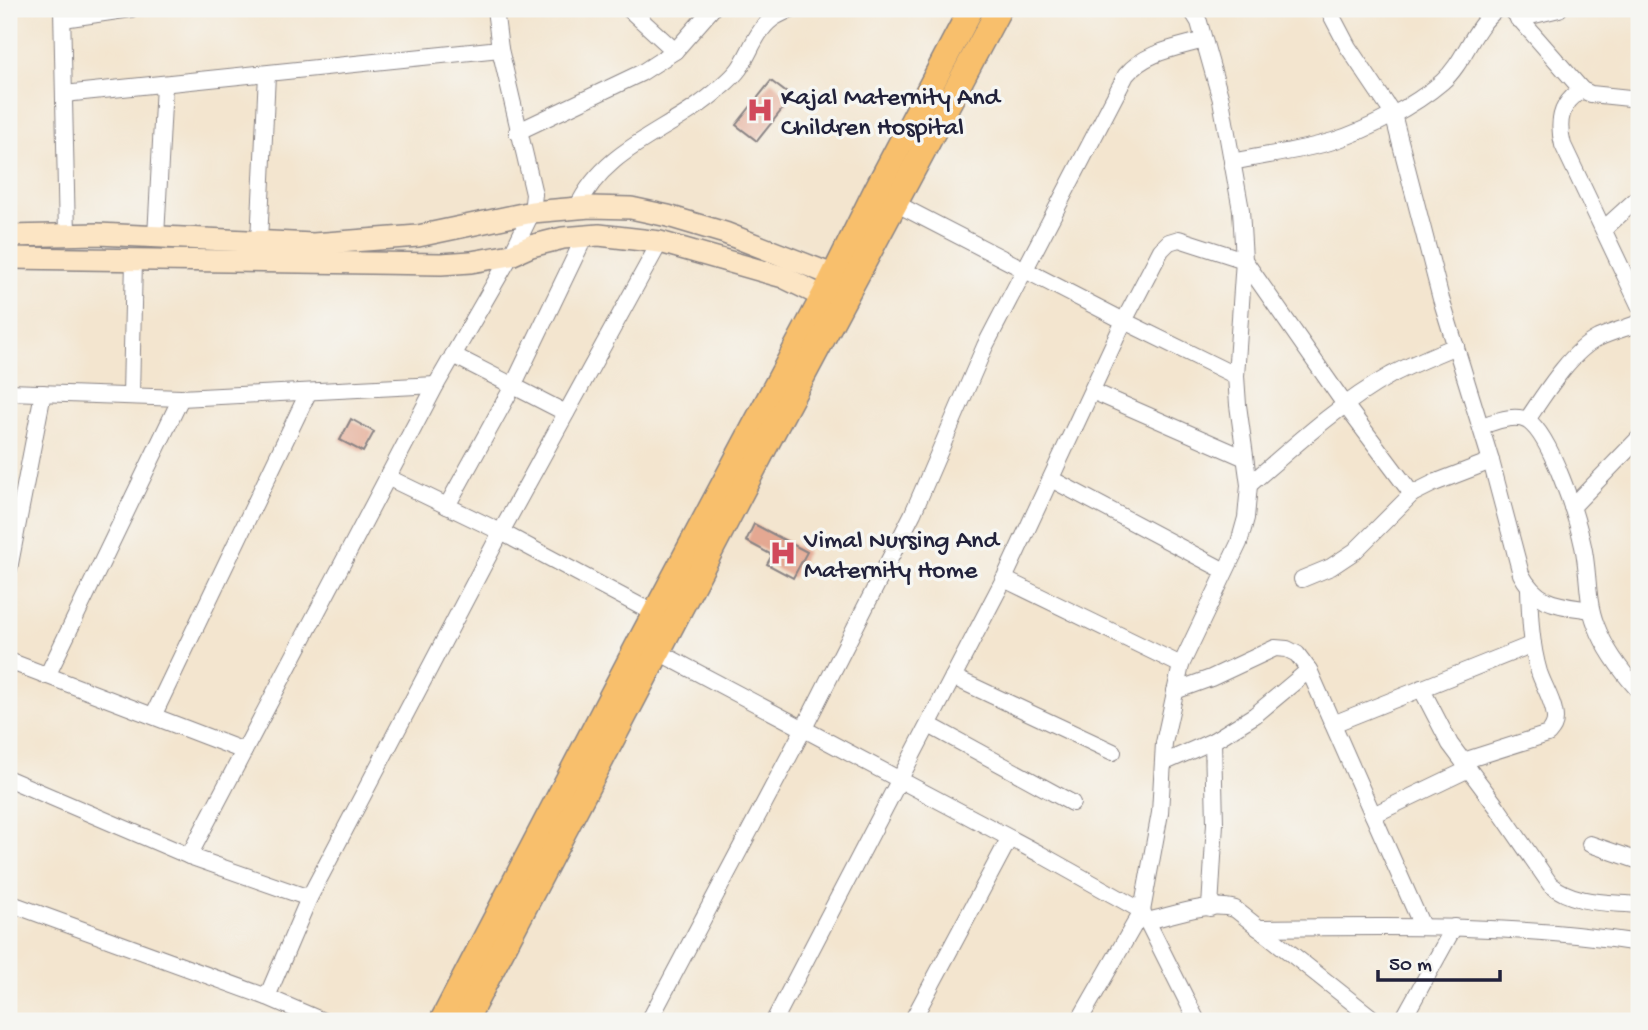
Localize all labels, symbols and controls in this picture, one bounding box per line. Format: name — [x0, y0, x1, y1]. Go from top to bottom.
place label: Kajal Maternity And Children Hospital — [781, 84, 1002, 145]
hospital icon: Kajal Maternity And Children Hospital — [745, 95, 775, 125]
place label: Vimal Nursing And Maternity Home — [803, 527, 1000, 588]
hospital icon: Vimal Nursing And Maternity Home — [768, 538, 798, 568]
scale bar — [1378, 939, 1501, 983]
text: 50 m — [1389, 954, 1432, 979]

